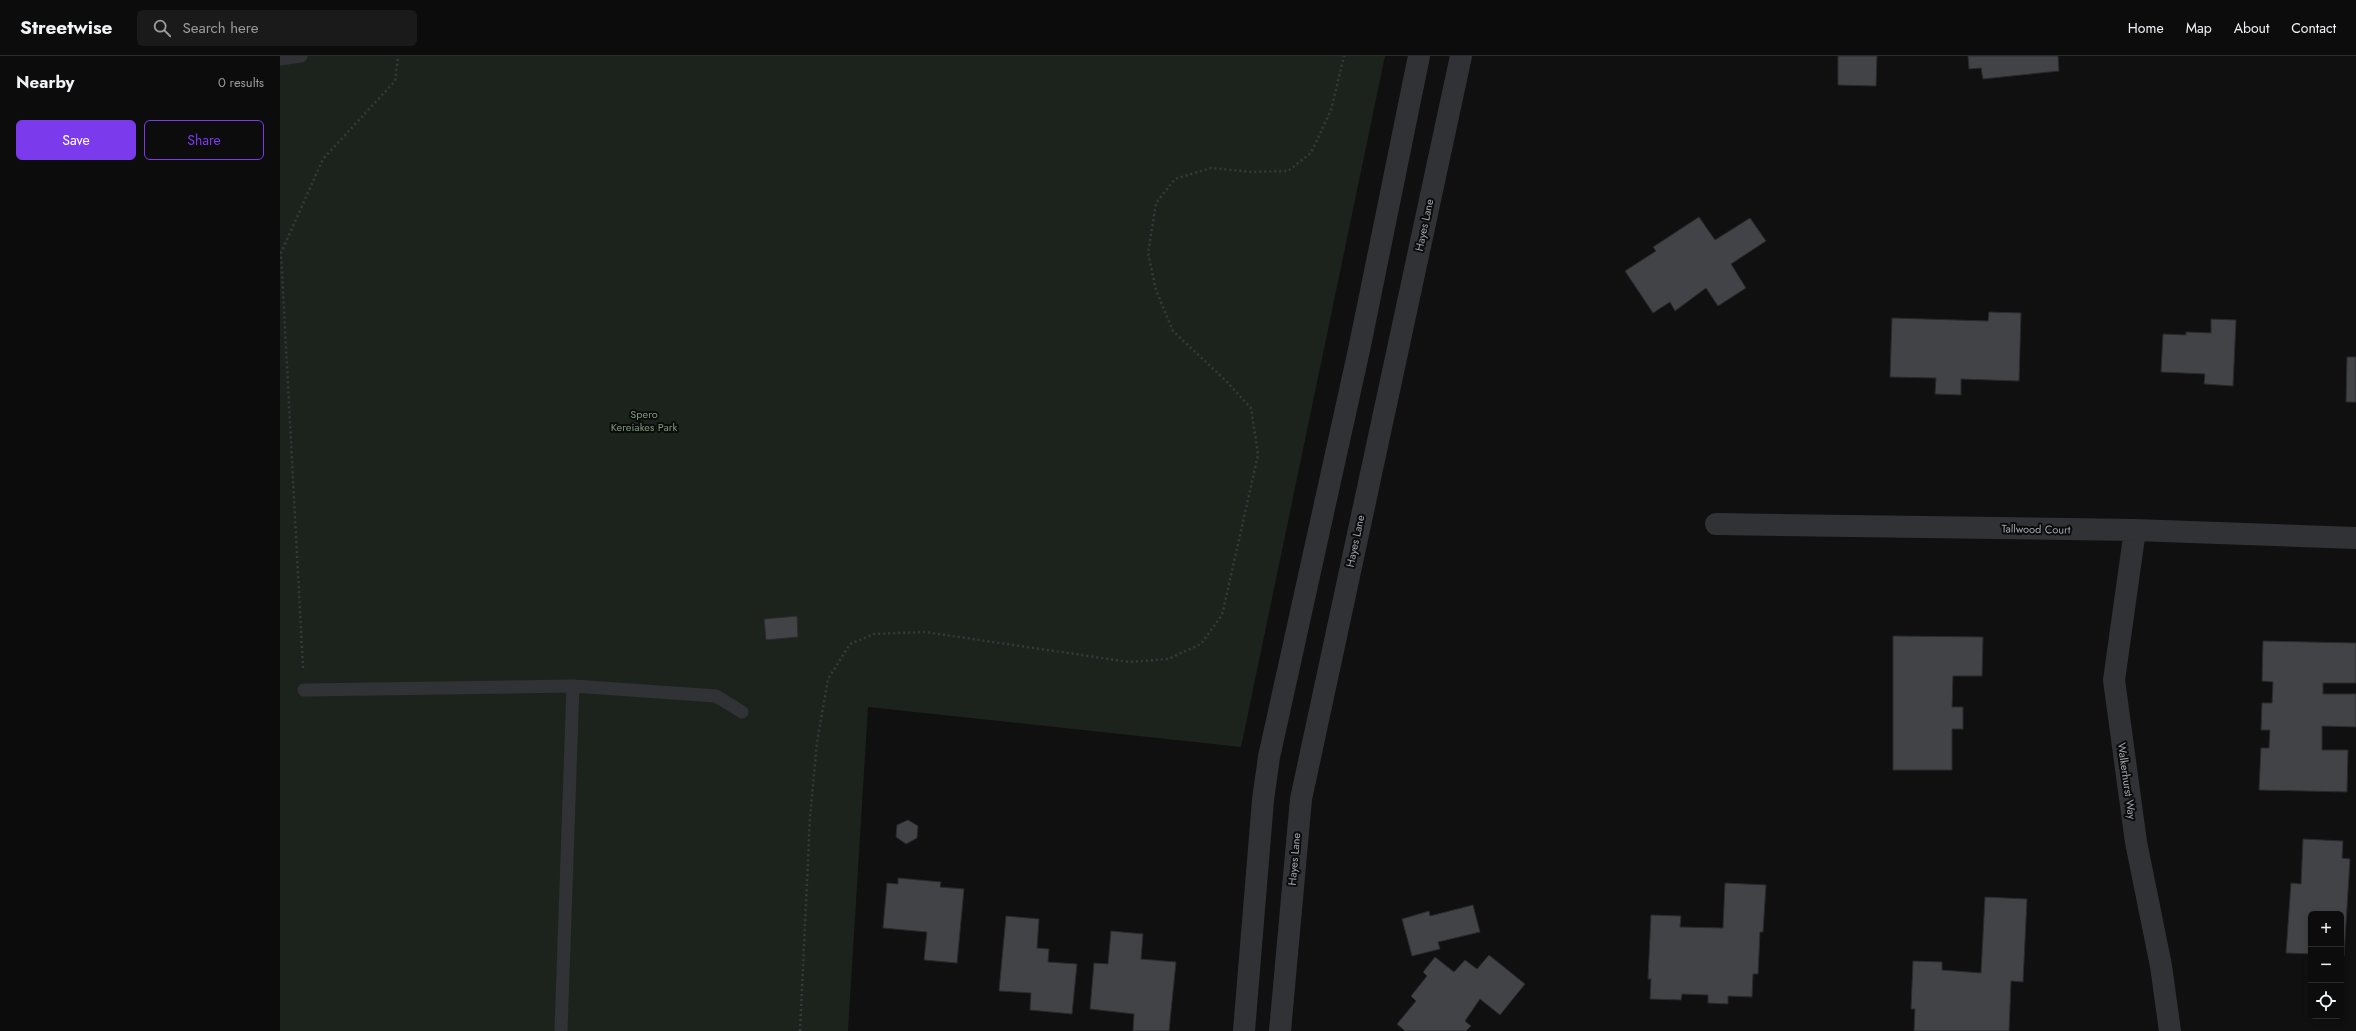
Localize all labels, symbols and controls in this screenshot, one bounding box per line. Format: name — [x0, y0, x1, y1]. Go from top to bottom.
search box — [137, 10, 417, 46]
text: Streetwise — [20, 14, 113, 41]
icon: search — [151, 17, 173, 39]
text: Search here — [183, 17, 258, 39]
text: Home — [2128, 18, 2164, 38]
text: Map — [2186, 18, 2212, 38]
text: About — [2234, 18, 2269, 38]
text: Contact — [2291, 18, 2336, 38]
text: Nearby — [16, 70, 74, 94]
text: 0 results — [218, 73, 264, 92]
button: Save — [16, 120, 136, 160]
button: Share — [144, 120, 264, 160]
street label: Hayes Lane — [1411, 197, 1437, 253]
park label: Spero Kereiakes Park — [611, 406, 677, 435]
street label: Hayes Lane — [1342, 513, 1368, 569]
street label: Tallwood Court — [2001, 520, 2071, 538]
street label: Walkerhurst Way — [2114, 742, 2140, 821]
street label: Hayes Lane — [1284, 832, 1304, 886]
map controls — [2308, 911, 2344, 1019]
button: + — [2308, 911, 2344, 947]
button: − — [2308, 947, 2344, 983]
button: locate — [2308, 983, 2344, 1019]

